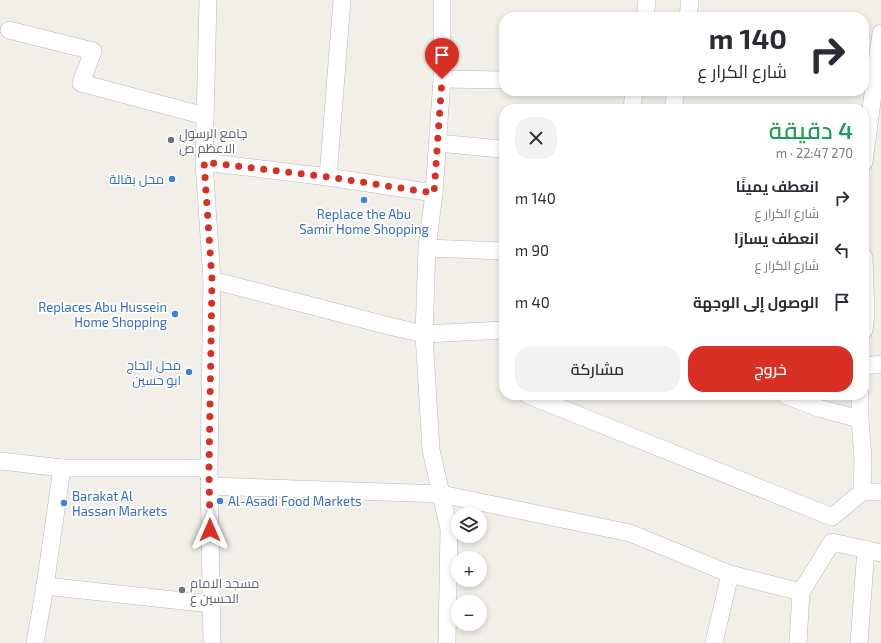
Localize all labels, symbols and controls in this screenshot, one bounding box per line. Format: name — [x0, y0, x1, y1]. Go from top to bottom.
text: 140 m — [709, 21, 787, 55]
icon: right — [801, 28, 853, 80]
pin — [425, 38, 459, 79]
icon: arrive — [431, 44, 453, 66]
text: شارع الكرار ع — [698, 60, 787, 82]
text: 4 دقيقة — [769, 115, 853, 144]
button: close — [515, 117, 557, 159]
place label: جامع الرسول الاعظم ص — [179, 125, 247, 158]
marker: جامع الرسول الاعظم ص — [166, 135, 176, 145]
text: 270 m · 22:47 — [776, 145, 853, 161]
place label: محل بقالة — [109, 171, 164, 187]
marker: محل بقالة — [167, 174, 177, 184]
text: انعطف يمينًا — [736, 177, 819, 195]
icon: right — [831, 187, 853, 209]
text: 140 m — [515, 189, 556, 207]
marker: Replace the Abu Samir Home Shopping — [359, 195, 369, 205]
text: شارع الكرار ع — [754, 205, 819, 221]
place label: Replace the Abu Samir Home Shopping — [299, 206, 429, 237]
text: انعطف يسارًا — [734, 229, 819, 247]
icon: left — [831, 239, 853, 261]
text: 90 m — [515, 241, 549, 259]
text: شارع الكرار ع — [754, 257, 819, 273]
icon: arrive — [831, 291, 853, 313]
text: 40 m — [515, 293, 550, 311]
text: الوصول إلى الوجهة — [693, 293, 819, 311]
place label: Replaces Abu Hussein Home Shopping — [38, 299, 167, 330]
marker: Replaces Abu Hussein Home Shopping — [170, 309, 180, 319]
button: مشاركة — [515, 346, 680, 392]
button: خروج — [688, 346, 853, 392]
place label: محل الحاج ابو حسين — [127, 357, 181, 388]
marker: محل الحاج ابو حسين — [184, 367, 194, 377]
place label: Barakat Al Hassan Markets — [72, 488, 167, 519]
place label: Al-Asadi Food Markets — [228, 493, 362, 509]
marker: Al-Asadi Food Markets — [215, 496, 225, 506]
marker: Barakat Al Hassan Markets — [59, 498, 69, 508]
map controls — [451, 507, 487, 631]
button: layers — [451, 507, 487, 543]
position arrow — [189, 509, 231, 551]
button: + — [451, 551, 487, 587]
place label: مسجد الامام الحسين ع — [190, 575, 259, 607]
marker: مسجد الامام الحسين ع — [177, 585, 187, 595]
button: − — [451, 595, 487, 631]

